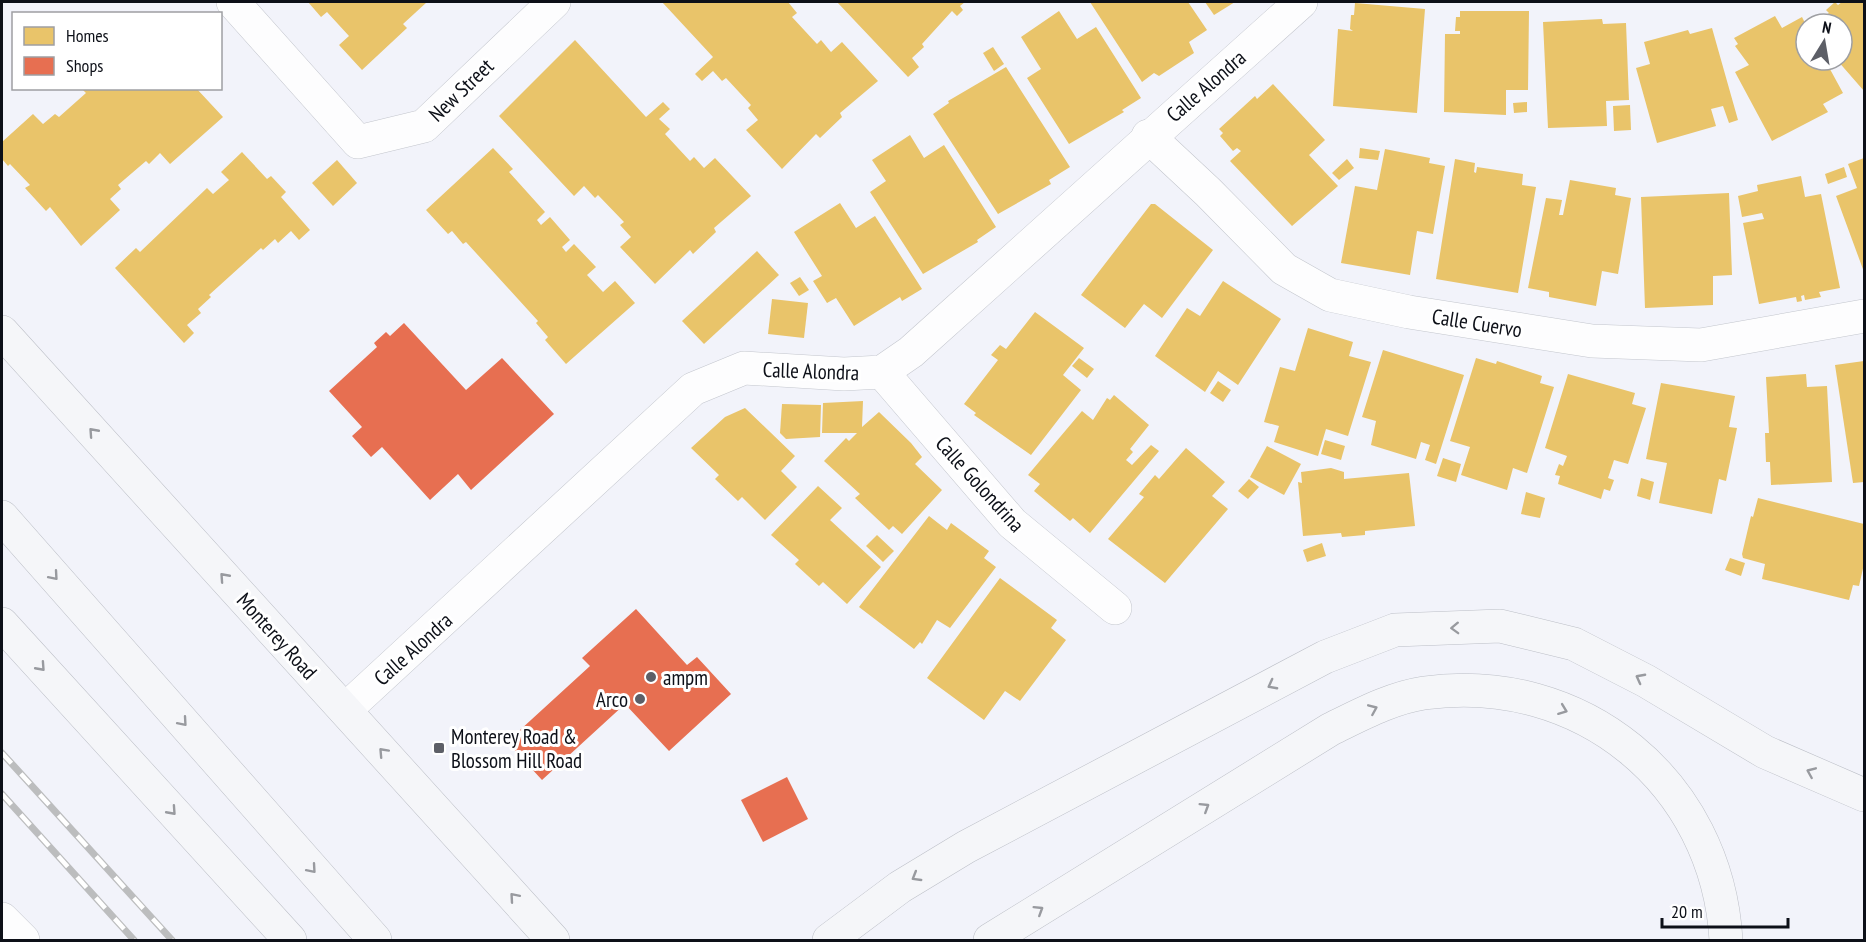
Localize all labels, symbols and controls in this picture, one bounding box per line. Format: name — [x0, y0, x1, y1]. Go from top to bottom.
legend — [12, 12, 222, 90]
north arrow — [1794, 12, 1854, 72]
text: N — [1821, 17, 1833, 38]
text: Homes — [66, 24, 109, 47]
street label: Calle Alondra — [1161, 44, 1251, 128]
street label: New Street — [423, 52, 499, 127]
text: Shops — [66, 54, 103, 77]
street label: Calle Cuervo — [1430, 303, 1524, 343]
street label: Calle Alondra — [762, 356, 860, 386]
one-way arrow — [89, 429, 100, 439]
street label: Calle Golondrina — [930, 430, 1030, 538]
one-way arrow — [47, 569, 58, 580]
one-way arrow — [220, 573, 231, 584]
street label: Monterey Road — [231, 587, 323, 685]
street label: Calle Alondra — [368, 607, 458, 691]
one-way arrow — [1451, 621, 1460, 634]
one-way arrow — [34, 660, 45, 671]
place label: ampm — [663, 664, 708, 691]
marker: ampm — [644, 670, 658, 684]
one-way arrow — [1636, 674, 1646, 685]
one-way arrow — [1268, 678, 1279, 689]
place label: Arco — [596, 686, 628, 713]
marker: Arco — [633, 692, 647, 706]
one-way arrow — [1558, 702, 1568, 715]
one-way arrow — [1367, 704, 1378, 716]
one-way arrow — [176, 715, 187, 726]
place label: Monterey Road & Blossom Hill Road — [451, 723, 582, 774]
marker: Monterey Road & Blossom Hill Road — [432, 741, 446, 755]
one-way arrow — [379, 749, 390, 759]
one-way arrow — [1806, 767, 1817, 779]
one-way arrow — [1199, 802, 1209, 814]
one-way arrow — [165, 804, 176, 815]
one-way arrow — [305, 862, 316, 872]
one-way arrow — [912, 870, 922, 882]
scale bar — [1662, 891, 1788, 929]
one-way arrow — [510, 893, 521, 904]
text: 20 m — [1671, 900, 1703, 923]
one-way arrow — [1033, 905, 1043, 917]

